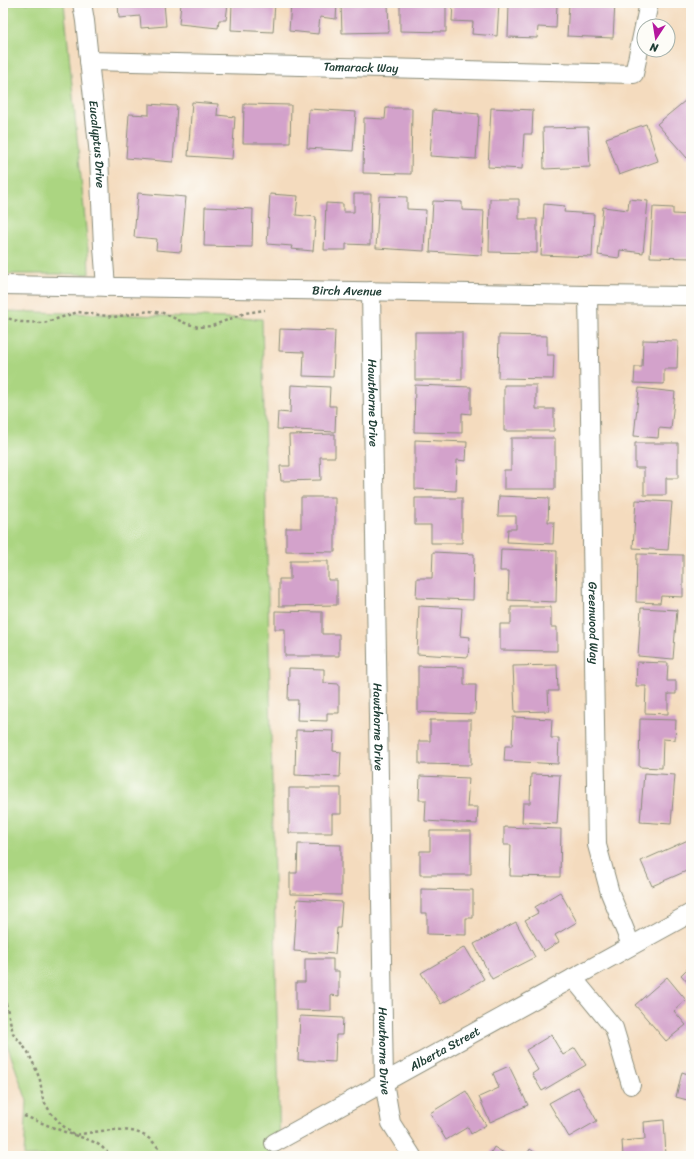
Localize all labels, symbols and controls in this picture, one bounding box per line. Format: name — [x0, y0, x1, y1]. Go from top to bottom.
north arrow — [636, 18, 676, 58]
text: N — [648, 37, 661, 58]
street label: Tamarack Way — [323, 56, 399, 79]
street label: Eucalyptus Drive — [82, 99, 111, 188]
street label: Birch Avenue — [312, 279, 382, 302]
street label: Hawthorne Drive — [361, 359, 385, 447]
street label: Greenwood Way — [582, 582, 605, 665]
street label: Hawthorne Drive — [366, 683, 390, 771]
street label: Hawthorne Drive — [372, 1007, 397, 1097]
street label: Alberta Street — [404, 1020, 484, 1078]

